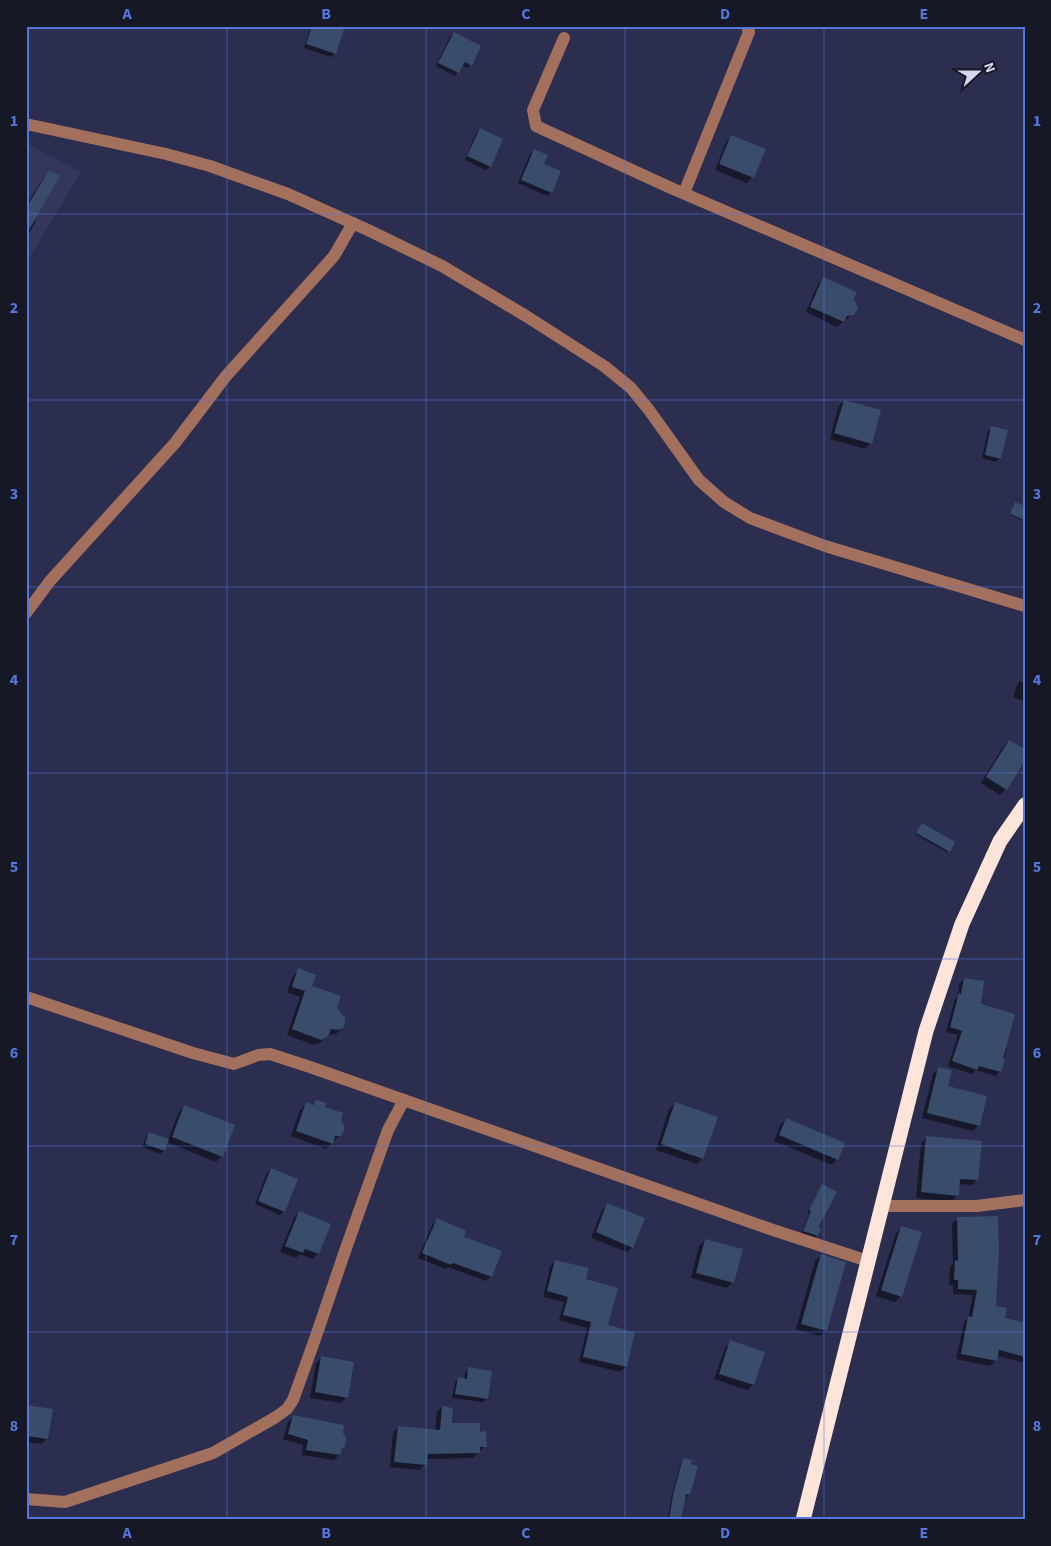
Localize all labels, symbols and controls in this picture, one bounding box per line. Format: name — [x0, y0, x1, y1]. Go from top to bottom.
text: A — [121, 3, 132, 25]
text: B — [321, 3, 331, 25]
text: C — [521, 3, 531, 25]
text: D — [720, 3, 730, 25]
text: E — [920, 3, 928, 25]
north arrow — [954, 48, 1004, 98]
text: N — [978, 60, 1000, 76]
text: 1 — [10, 110, 18, 132]
text: 1 — [1033, 110, 1041, 132]
text: 2 — [10, 297, 18, 319]
text: 2 — [1033, 297, 1041, 319]
text: 3 — [10, 483, 18, 505]
text: 3 — [1033, 483, 1041, 505]
text: 4 — [10, 669, 19, 691]
text: 4 — [1033, 669, 1042, 691]
text: 5 — [10, 856, 18, 878]
text: 5 — [1033, 856, 1041, 878]
text: 6 — [10, 1042, 18, 1064]
text: 6 — [1033, 1042, 1041, 1064]
text: 7 — [10, 1229, 18, 1251]
text: 7 — [1033, 1229, 1041, 1251]
text: 8 — [10, 1415, 18, 1437]
text: 8 — [1033, 1415, 1041, 1437]
text: A — [121, 1522, 132, 1544]
text: B — [321, 1522, 331, 1544]
text: C — [521, 1522, 531, 1544]
text: D — [720, 1522, 730, 1544]
text: E — [920, 1522, 928, 1544]

